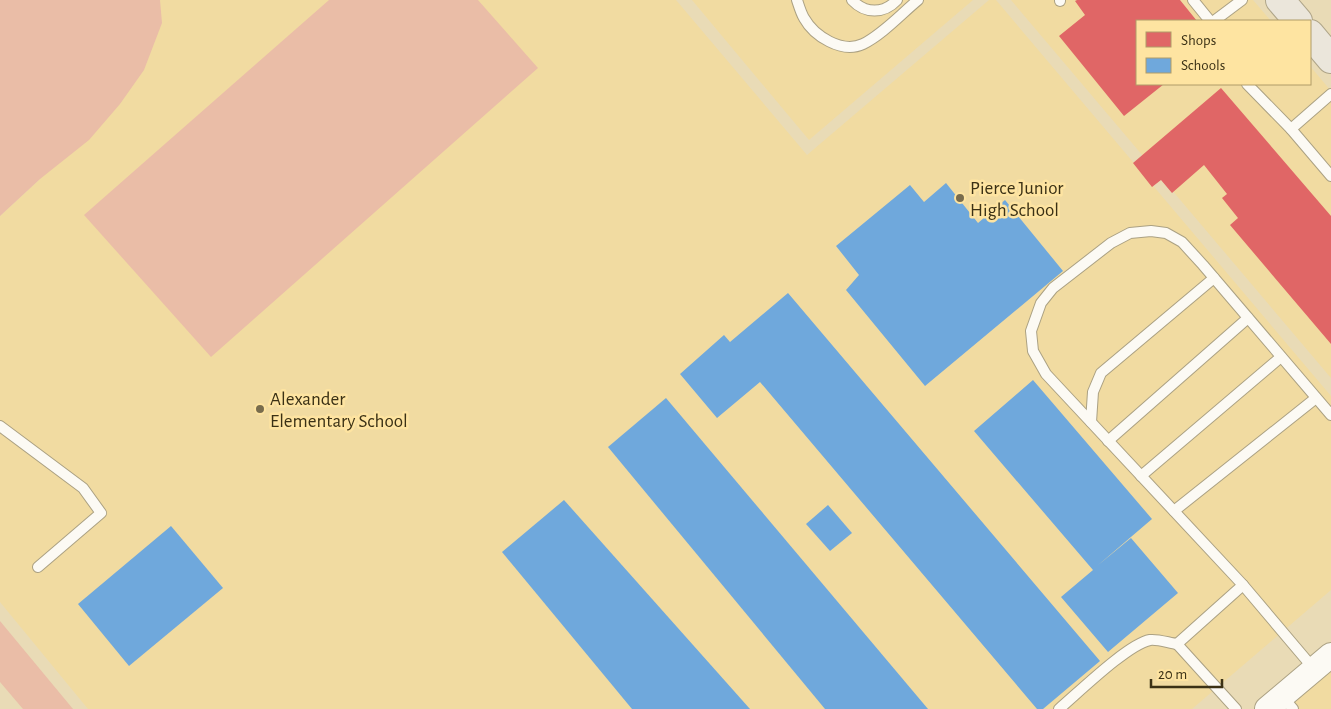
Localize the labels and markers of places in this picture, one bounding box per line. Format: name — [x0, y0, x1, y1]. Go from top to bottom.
place label: Pierce Junior High School — [970, 179, 1063, 220]
marker: Pierce Junior High School — [954, 192, 966, 204]
place label: Alexander Elementary School — [270, 390, 408, 431]
marker: Alexander Elementary School — [254, 403, 266, 415]

